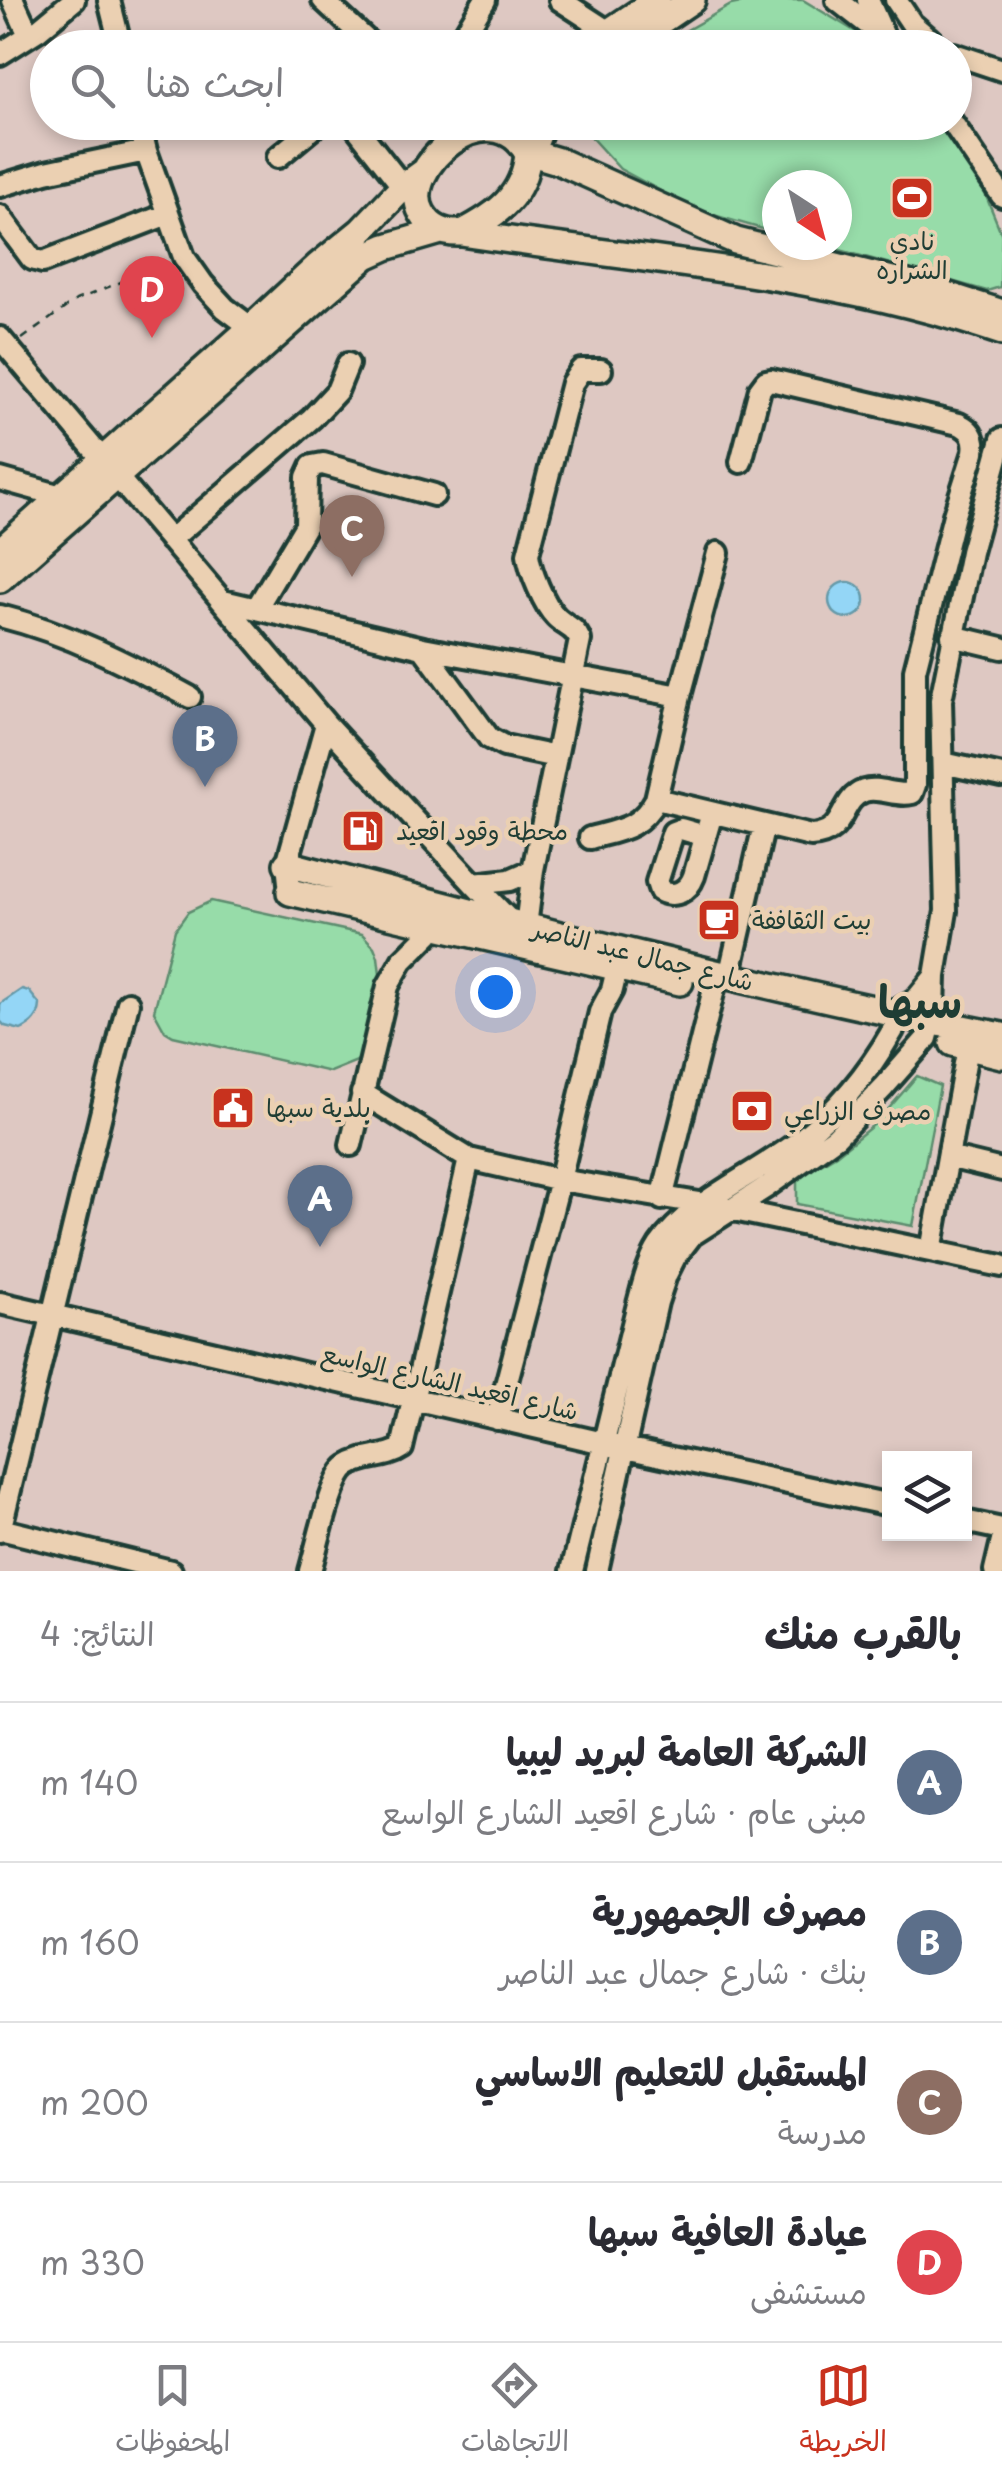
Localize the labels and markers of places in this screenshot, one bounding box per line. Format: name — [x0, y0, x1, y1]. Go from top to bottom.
sports icon: نادي الشراره — [889, 175, 935, 221]
place label: نادي الشراره — [876, 221, 948, 288]
pin: D — [120, 255, 184, 338]
pin: C — [320, 494, 384, 577]
pin: B — [172, 704, 238, 787]
fuel station icon: محطة وقود اقعيد — [340, 808, 386, 854]
place label: محطة وقود اقعيد — [396, 811, 568, 849]
cafe icon: بيت الثقاففة — [696, 897, 742, 943]
place label: بيت الثقاففة — [752, 900, 871, 938]
public building icon: بلدية سبها — [210, 1085, 256, 1131]
place label: بلدية سبها — [266, 1088, 371, 1126]
bank icon: مصرف الزراعي — [729, 1088, 775, 1134]
place label: مصرف الزراعي — [784, 1091, 931, 1133]
pin: A — [288, 1164, 352, 1247]

